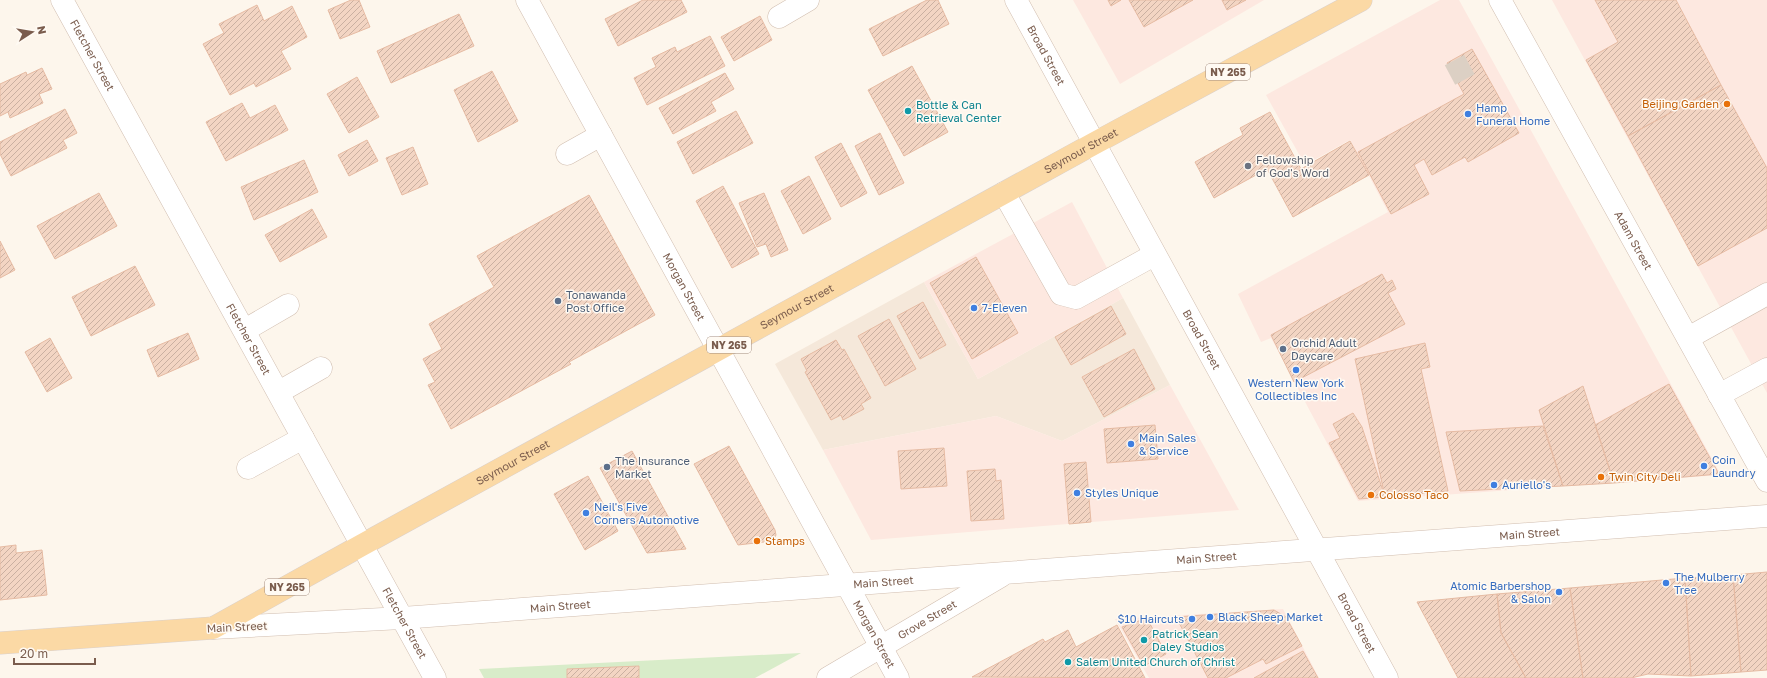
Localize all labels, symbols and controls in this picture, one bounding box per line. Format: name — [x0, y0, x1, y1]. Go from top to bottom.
north arrow — [12, 12, 52, 52]
street label: Fletcher Street — [68, 17, 118, 93]
street label: Broad Street — [1025, 23, 1068, 87]
text: N — [35, 24, 49, 35]
road number: NY 265 — [1206, 64, 1250, 80]
place label: Beijing Garden — [1642, 97, 1719, 110]
place label: Bottle & Can Retrieval Center — [916, 98, 1002, 124]
marker: Beijing Garden — [1722, 99, 1732, 109]
place label: Hamp Funeral Home — [1476, 101, 1550, 127]
marker: Bottle & Can Retrieval Center — [903, 106, 913, 116]
marker: Hamp Funeral Home — [1463, 109, 1473, 119]
street label: Seymour Street — [1042, 125, 1120, 176]
place label: Fellowship of God's Word — [1256, 153, 1329, 179]
marker: Fellowship of God's Word — [1243, 161, 1253, 171]
street label: Adam Street — [1612, 208, 1655, 272]
street label: Morgan Street — [661, 250, 708, 323]
street label: Seymour Street — [757, 281, 836, 332]
place label: Tonawanda Post Office — [566, 288, 626, 314]
marker: Tonawanda Post Office — [553, 296, 563, 306]
street label: Fletcher Street — [224, 301, 274, 377]
place label: 7-Eleven — [982, 301, 1027, 314]
marker: 7-Eleven — [969, 303, 979, 313]
street label: Broad Street — [1181, 307, 1224, 372]
place label: Orchid Adult Daycare — [1291, 336, 1357, 362]
road number: NY 265 — [707, 337, 751, 353]
marker: Orchid Adult Daycare — [1278, 344, 1288, 354]
marker: Western New York Collectibles Inc — [1291, 365, 1301, 375]
place label: Western New York Collectibles Inc — [1248, 376, 1344, 402]
place label: Main Sales & Service — [1139, 431, 1196, 457]
street label: Seymour Street — [473, 436, 552, 487]
marker: Main Sales & Service — [1126, 439, 1136, 449]
place label: Coin Laundry — [1712, 453, 1756, 479]
place label: The Insurance Market — [615, 454, 690, 480]
marker: Coin Laundry — [1699, 461, 1709, 471]
marker: The Insurance Market — [602, 462, 612, 472]
place label: Twin City Deli — [1609, 470, 1681, 483]
marker: Twin City Deli — [1596, 472, 1606, 482]
place label: Auriello's — [1502, 478, 1551, 491]
marker: Auriello's — [1489, 480, 1499, 490]
place label: Styles Unique — [1085, 486, 1159, 499]
marker: Styles Unique — [1072, 488, 1082, 498]
place label: Colosso Taco — [1379, 488, 1449, 501]
marker: Colosso Taco — [1366, 490, 1376, 500]
place label: Neil's Five Corners Automotive — [594, 500, 699, 526]
marker: Neil's Five Corners Automotive — [581, 508, 591, 518]
street label: Main Street — [1499, 524, 1560, 542]
place label: Stamps — [765, 534, 805, 547]
marker: Stamps — [752, 536, 762, 546]
street label: Main Street — [1176, 549, 1237, 566]
place label: The Mulberry Tree — [1674, 570, 1745, 596]
street label: Main Street — [853, 573, 914, 590]
marker: The Mulberry Tree — [1661, 578, 1671, 588]
road number: NY 265 — [265, 579, 309, 595]
place label: Atomic Barbershop & Salon — [1450, 579, 1551, 605]
street label: Fletcher Street — [380, 585, 430, 661]
marker: Atomic Barbershop & Salon — [1554, 587, 1564, 597]
street label: Broad Street — [1336, 590, 1379, 655]
street label: Main Street — [529, 597, 591, 614]
street label: Grove Street — [895, 597, 959, 642]
street label: Morgan Street — [851, 598, 898, 670]
place label: Black Sheep Market — [1218, 610, 1323, 623]
place label: $10 Haircuts — [1117, 612, 1184, 625]
marker: Black Sheep Market — [1205, 612, 1215, 622]
marker: $10 Haircuts — [1187, 614, 1197, 624]
street label: Main Street — [206, 618, 268, 635]
place label: Patrick Sean Daley Studios — [1152, 627, 1225, 653]
marker: Patrick Sean Daley Studios — [1139, 635, 1149, 645]
scale bar — [14, 640, 95, 666]
text: 20 m — [20, 646, 48, 661]
place label: Salem United Church of Christ — [1076, 655, 1235, 668]
marker: Salem United Church of Christ — [1063, 657, 1073, 667]

